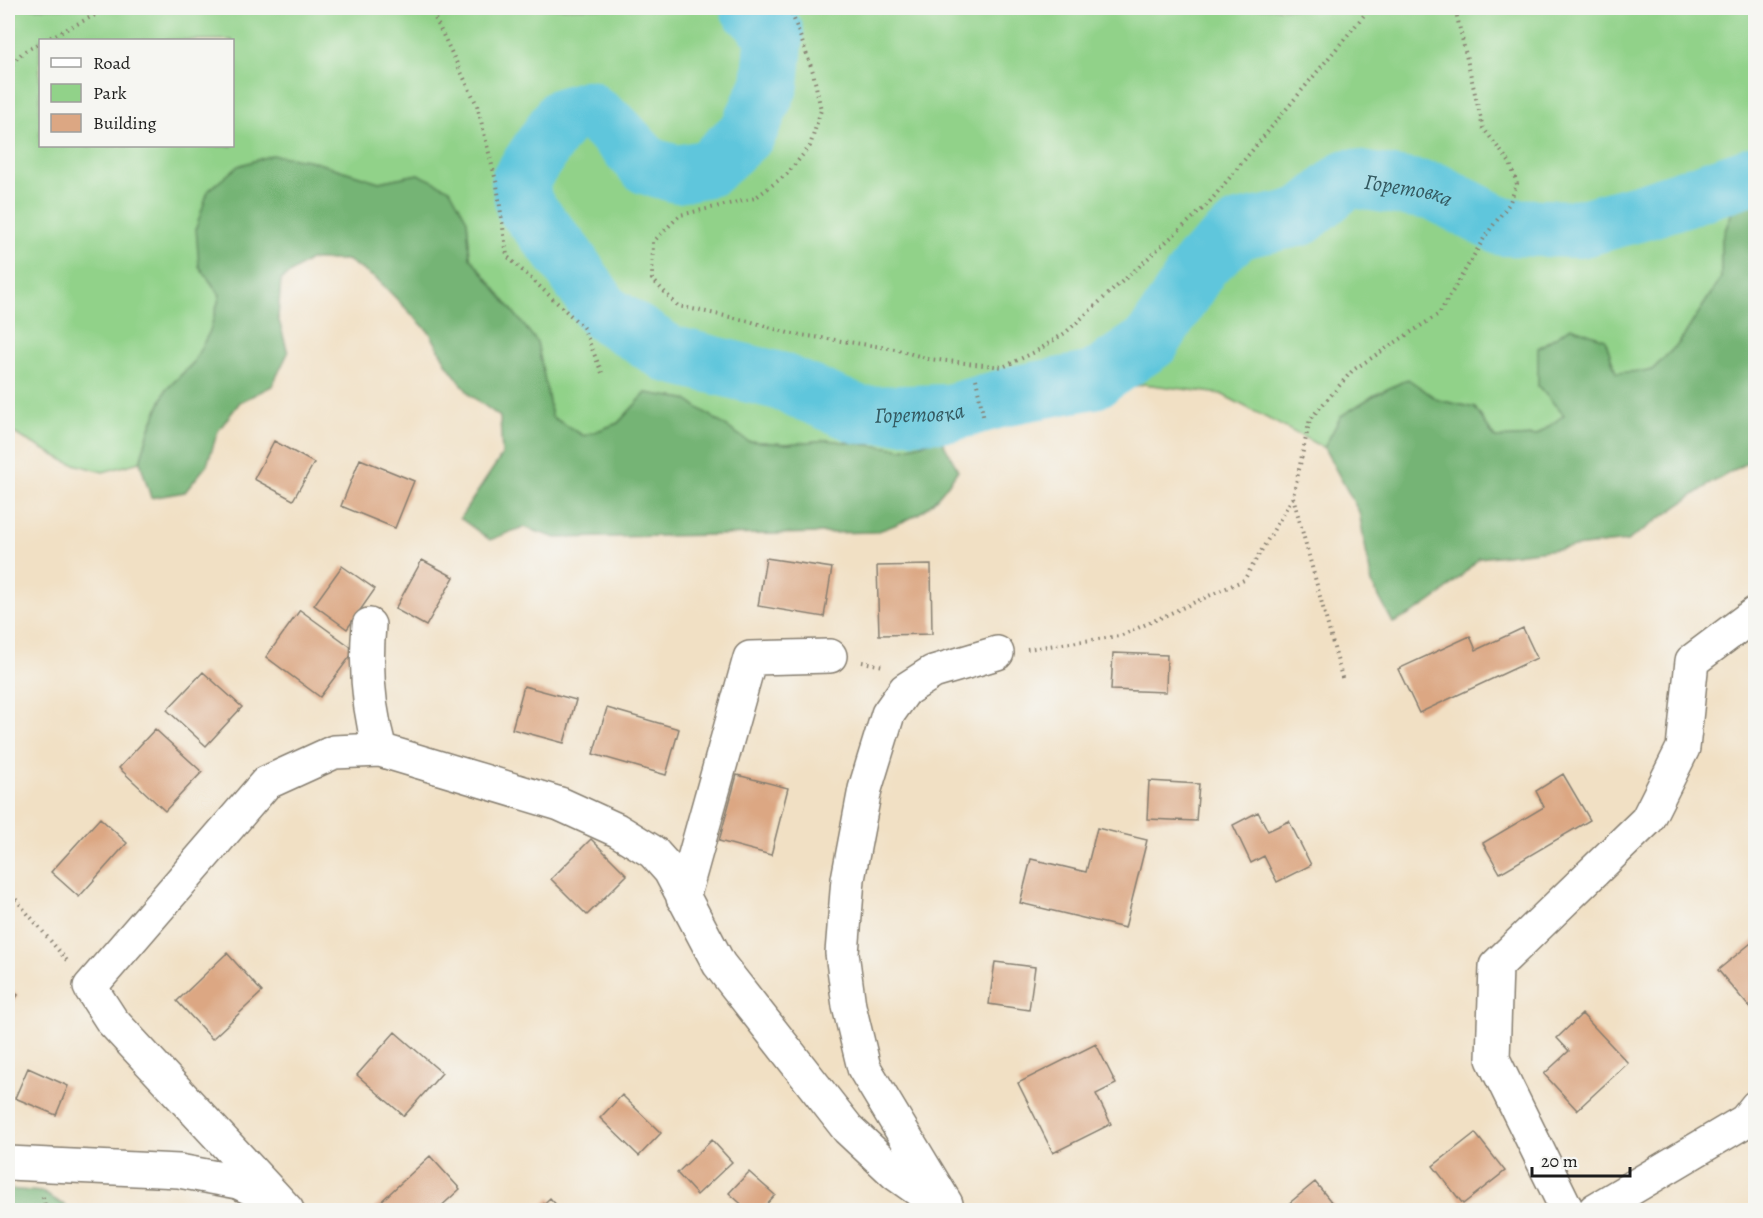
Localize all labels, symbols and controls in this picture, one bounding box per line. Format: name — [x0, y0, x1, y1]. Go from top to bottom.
legend — [39, 39, 234, 147]
text: Road — [93, 51, 131, 75]
text: Park — [93, 81, 127, 105]
text: Building — [93, 111, 157, 135]
water label: Горетовка — [1362, 167, 1458, 214]
water label: Горетовка — [874, 395, 968, 431]
scale bar — [1532, 1140, 1630, 1178]
text: 20 m — [1541, 1149, 1578, 1173]

